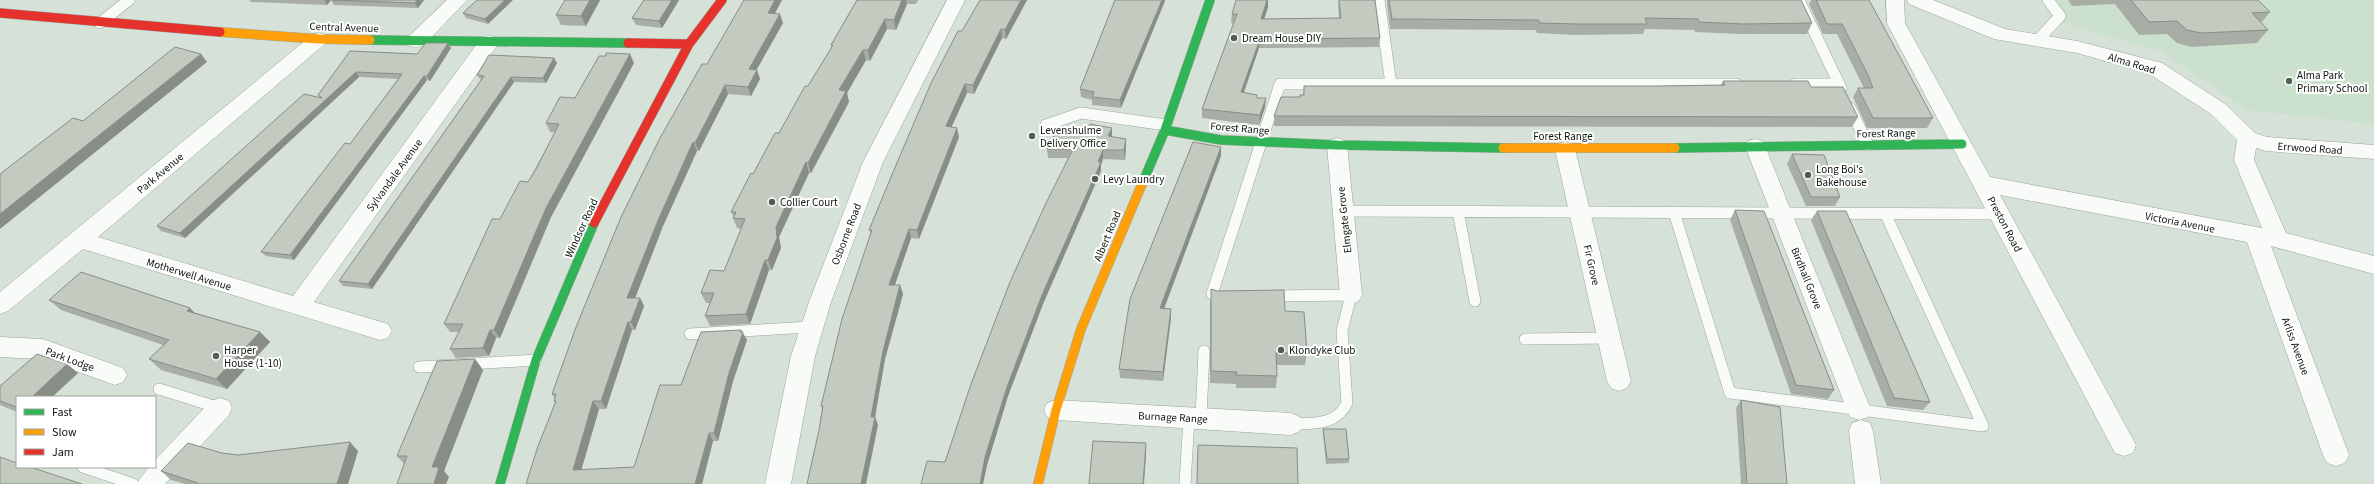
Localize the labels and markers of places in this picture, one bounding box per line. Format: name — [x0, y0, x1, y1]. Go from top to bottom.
place label: Dream House DIY — [1242, 31, 1322, 46]
marker: Dream House DIY — [1229, 33, 1239, 43]
place label: Alma Park Primary School — [2297, 68, 2368, 96]
marker: Alma Park Primary School — [2284, 76, 2294, 86]
place label: Levenshulme Delivery Office — [1040, 123, 1107, 151]
marker: Levenshulme Delivery Office — [1027, 131, 1037, 141]
place label: Long Boi's Bakehouse — [1816, 162, 1867, 190]
marker: Long Boi's Bakehouse — [1803, 170, 1813, 180]
place label: Levy Laundry — [1103, 172, 1164, 187]
marker: Levy Laundry — [1090, 174, 1100, 184]
place label: Collier Court — [780, 195, 838, 210]
marker: Collier Court — [767, 197, 777, 207]
place label: Harper House (1-10) — [224, 343, 282, 371]
place label: Klondyke Club — [1289, 343, 1355, 358]
marker: Klondyke Club — [1276, 345, 1286, 355]
marker: Harper House (1-10) — [211, 351, 221, 361]

